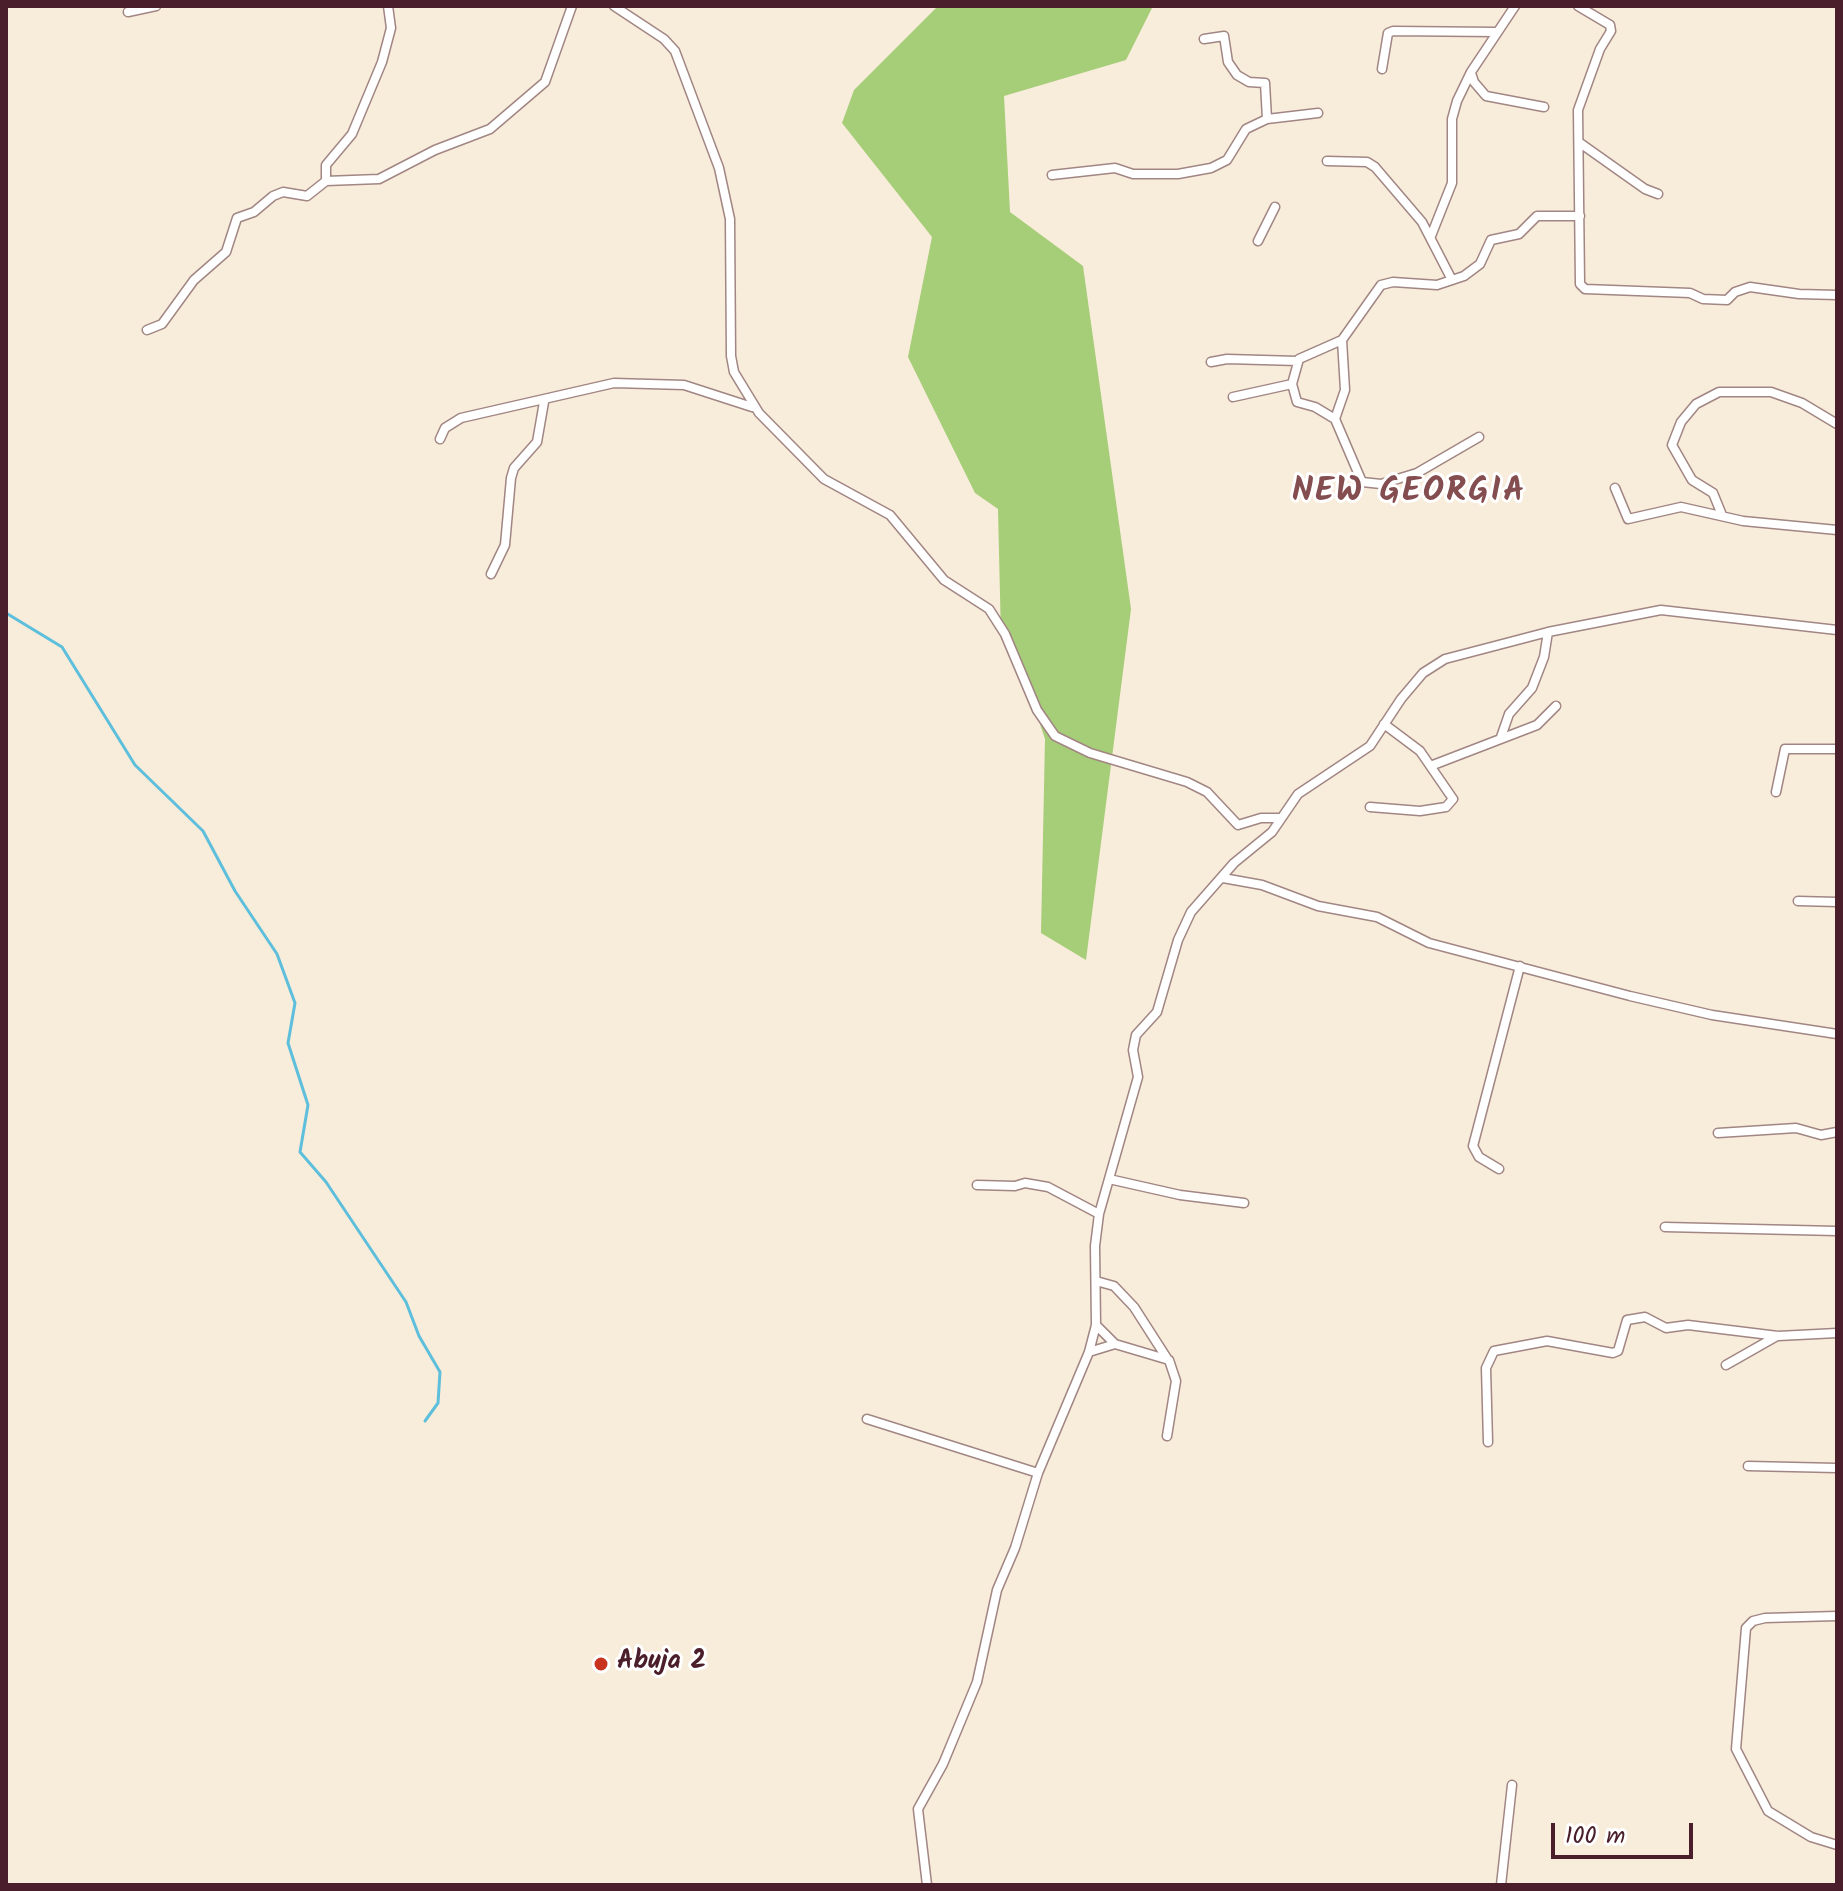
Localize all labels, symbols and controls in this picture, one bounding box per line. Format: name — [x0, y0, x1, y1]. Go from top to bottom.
district label: NEW GEORGIA — [1292, 474, 1526, 514]
place label: Abuja 2 — [617, 1648, 706, 1680]
marker: Abuja 2 — [592, 1655, 610, 1673]
scale bar — [1555, 1807, 1697, 1857]
text: 100 m — [1565, 1817, 1625, 1856]

